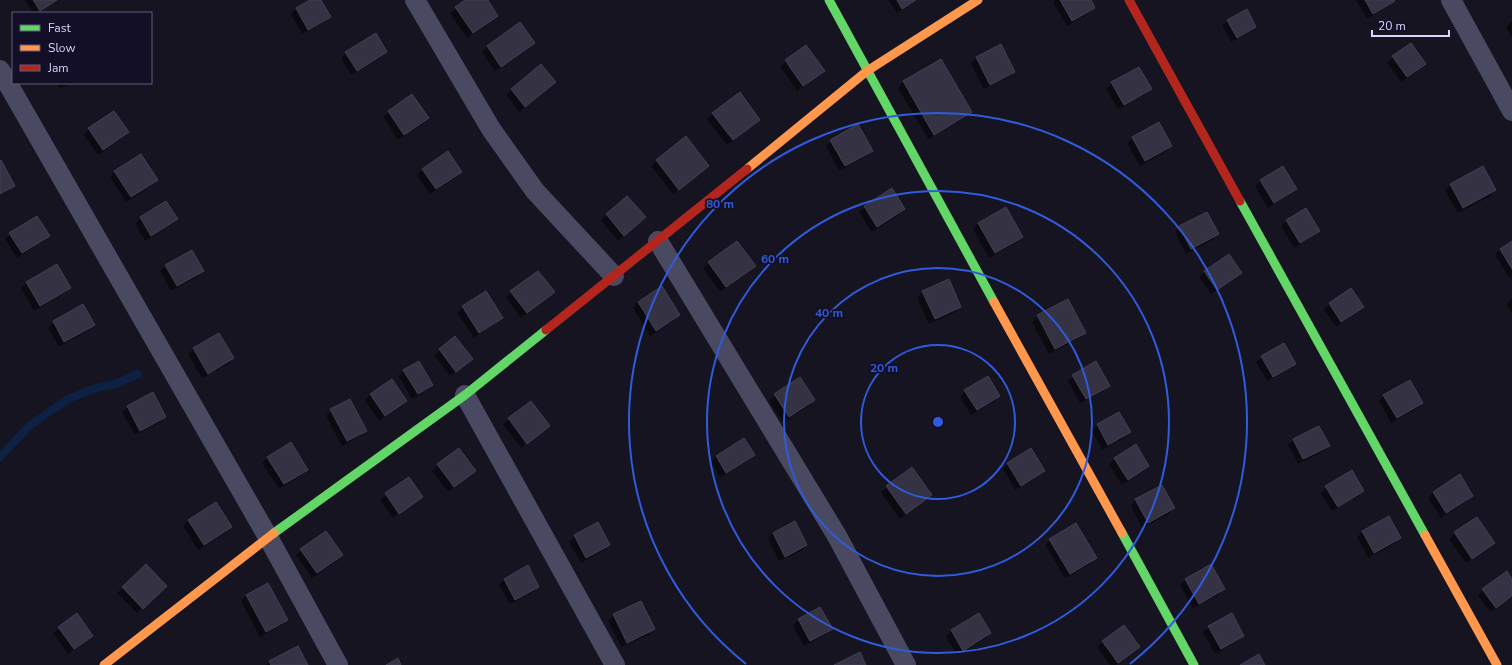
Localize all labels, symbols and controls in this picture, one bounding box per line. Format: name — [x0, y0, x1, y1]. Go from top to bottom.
legend — [12, 12, 152, 84]
scale bar — [1372, 12, 1449, 38]
text: 20 m — [1378, 18, 1406, 34]
text: Fast — [48, 20, 71, 36]
text: Slow — [48, 40, 76, 56]
text: Jam — [47, 60, 69, 76]
text: 80 m — [706, 196, 734, 212]
text: 60 m — [761, 251, 789, 267]
text: 40 m — [815, 305, 843, 321]
text: 20 m — [870, 360, 898, 376]
centre of rings — [931, 415, 945, 429]

